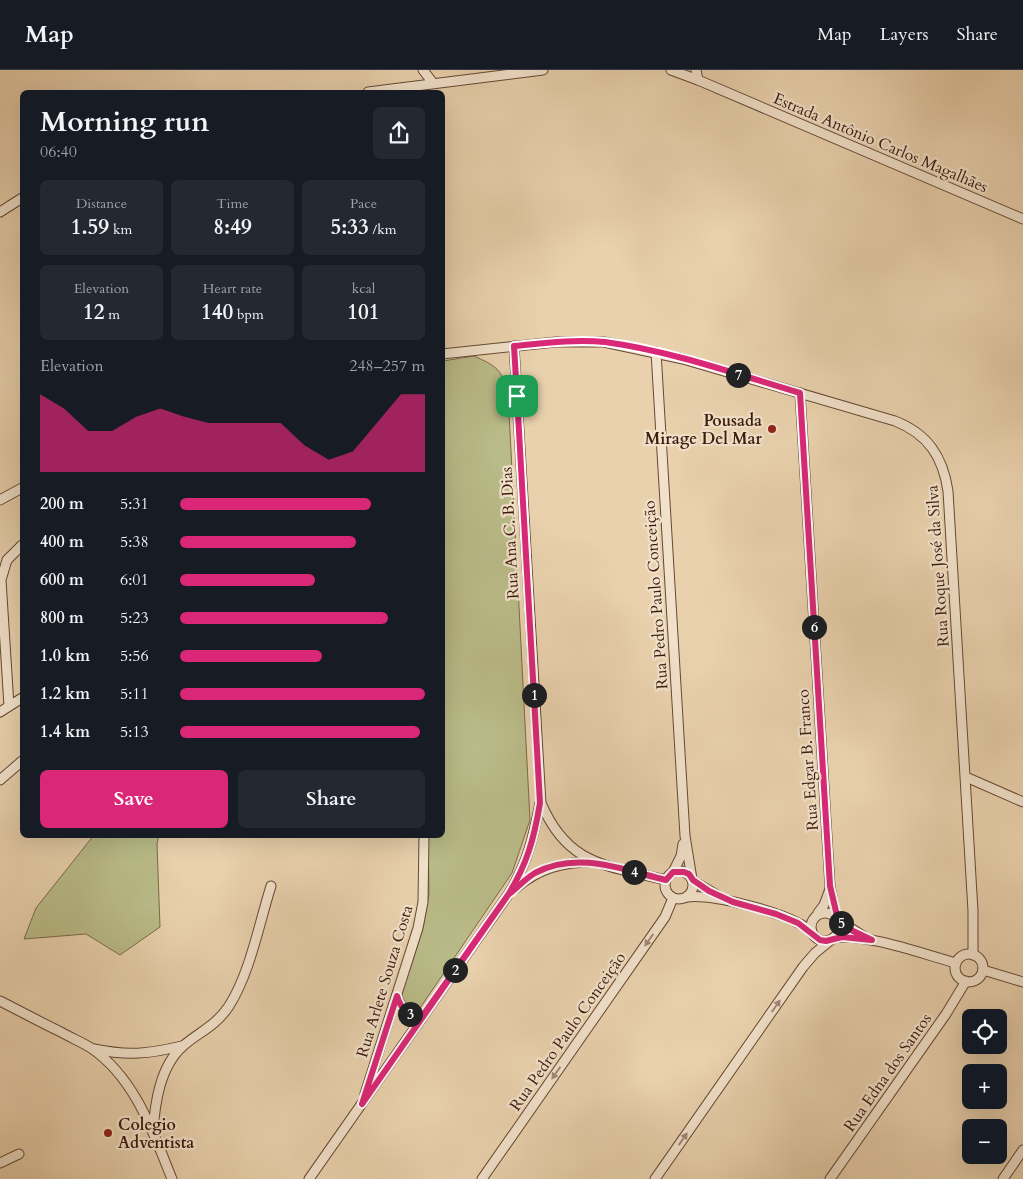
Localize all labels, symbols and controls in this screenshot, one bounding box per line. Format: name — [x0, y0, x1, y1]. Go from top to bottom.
text: Map — [25, 18, 74, 51]
text: Map — [817, 22, 852, 47]
text: Layers — [880, 22, 929, 47]
text: Share — [957, 22, 998, 47]
street label: Estrada Antônio Carlos Magalhães — [770, 88, 991, 198]
text: Morning run — [40, 103, 209, 141]
button: share — [373, 107, 425, 159]
text: 06:40 — [40, 141, 77, 163]
text: Distance — [76, 194, 127, 213]
text: Time — [216, 194, 249, 213]
text: Pace — [350, 194, 377, 213]
text: 1.59 — [71, 213, 109, 242]
text: 8:49 — [213, 213, 252, 242]
text: 5:33 — [330, 213, 369, 242]
text: km — [109, 220, 132, 239]
text: /km — [369, 220, 397, 239]
text: Elevation — [74, 279, 129, 298]
text: Heart rate — [203, 279, 262, 298]
text: kcal — [352, 279, 375, 298]
text: 12 — [83, 298, 104, 327]
text: 140 — [201, 298, 233, 327]
text: 101 — [347, 298, 380, 327]
text: m — [104, 305, 120, 324]
text: bpm — [233, 305, 264, 324]
text: Elevation — [40, 355, 104, 377]
text: 248–257 m — [349, 355, 425, 377]
pin: 7 — [726, 362, 750, 388]
text: 7 — [735, 366, 742, 385]
pin — [496, 375, 538, 417]
icon: arrive — [503, 382, 531, 410]
place label: Pousada Mirage Del Mar — [645, 410, 763, 450]
marker: Pousada Mirage Del Mar — [766, 423, 778, 435]
street label: Rua Ana C. B. Dias — [496, 466, 524, 600]
street label: Rua Roque José da Silva — [921, 484, 955, 648]
text: 200 m — [40, 493, 84, 515]
text: 5:31 — [120, 493, 149, 515]
street label: Rua Pedro Paulo Conceição — [638, 499, 674, 690]
text: 400 m — [40, 531, 84, 553]
text: 5:38 — [120, 531, 149, 553]
text: 600 m — [40, 569, 84, 591]
text: 6:01 — [120, 569, 149, 591]
text: 800 m — [40, 607, 84, 629]
text: 5:23 — [120, 607, 149, 629]
pin: 6 — [802, 614, 826, 640]
text: 6 — [811, 618, 818, 637]
text: 1.0 km — [40, 645, 90, 667]
text: 5:56 — [120, 645, 149, 667]
pin: 1 — [522, 682, 546, 708]
text: 1.2 km — [40, 683, 90, 705]
text: 5:11 — [120, 683, 149, 705]
text: 1 — [531, 686, 538, 705]
street label: Rua Edgar B. Franco — [792, 688, 824, 831]
text: 1.4 km — [40, 721, 90, 743]
text: 5:13 — [120, 721, 149, 743]
button: Save — [40, 770, 228, 828]
button: Share — [238, 770, 425, 828]
pin: 4 — [622, 860, 646, 884]
text: 4 — [631, 863, 638, 882]
street label: Rua Arlete Souza Costa — [351, 902, 419, 1060]
pin: 5 — [828, 910, 854, 936]
text: 5 — [838, 914, 845, 933]
one-way arrow — [644, 933, 654, 947]
street label: Rua Pedro Paulo Conceição — [505, 947, 631, 1115]
pin: 2 — [442, 958, 468, 982]
text: 2 — [452, 961, 459, 980]
one-way arrow — [771, 999, 781, 1012]
pin: 3 — [398, 1002, 422, 1026]
text: 3 — [407, 1005, 414, 1024]
street label: Rua Edna dos Santos — [839, 1009, 937, 1136]
map controls — [962, 1009, 1007, 1164]
button: locate — [962, 1009, 1007, 1054]
button: + — [962, 1064, 1007, 1109]
one-way arrow — [551, 1066, 561, 1080]
place label: Colegio Adventista — [118, 1114, 194, 1154]
button: − — [962, 1119, 1007, 1164]
marker: Colegio Adventista — [102, 1127, 114, 1139]
one-way arrow — [678, 1132, 688, 1146]

